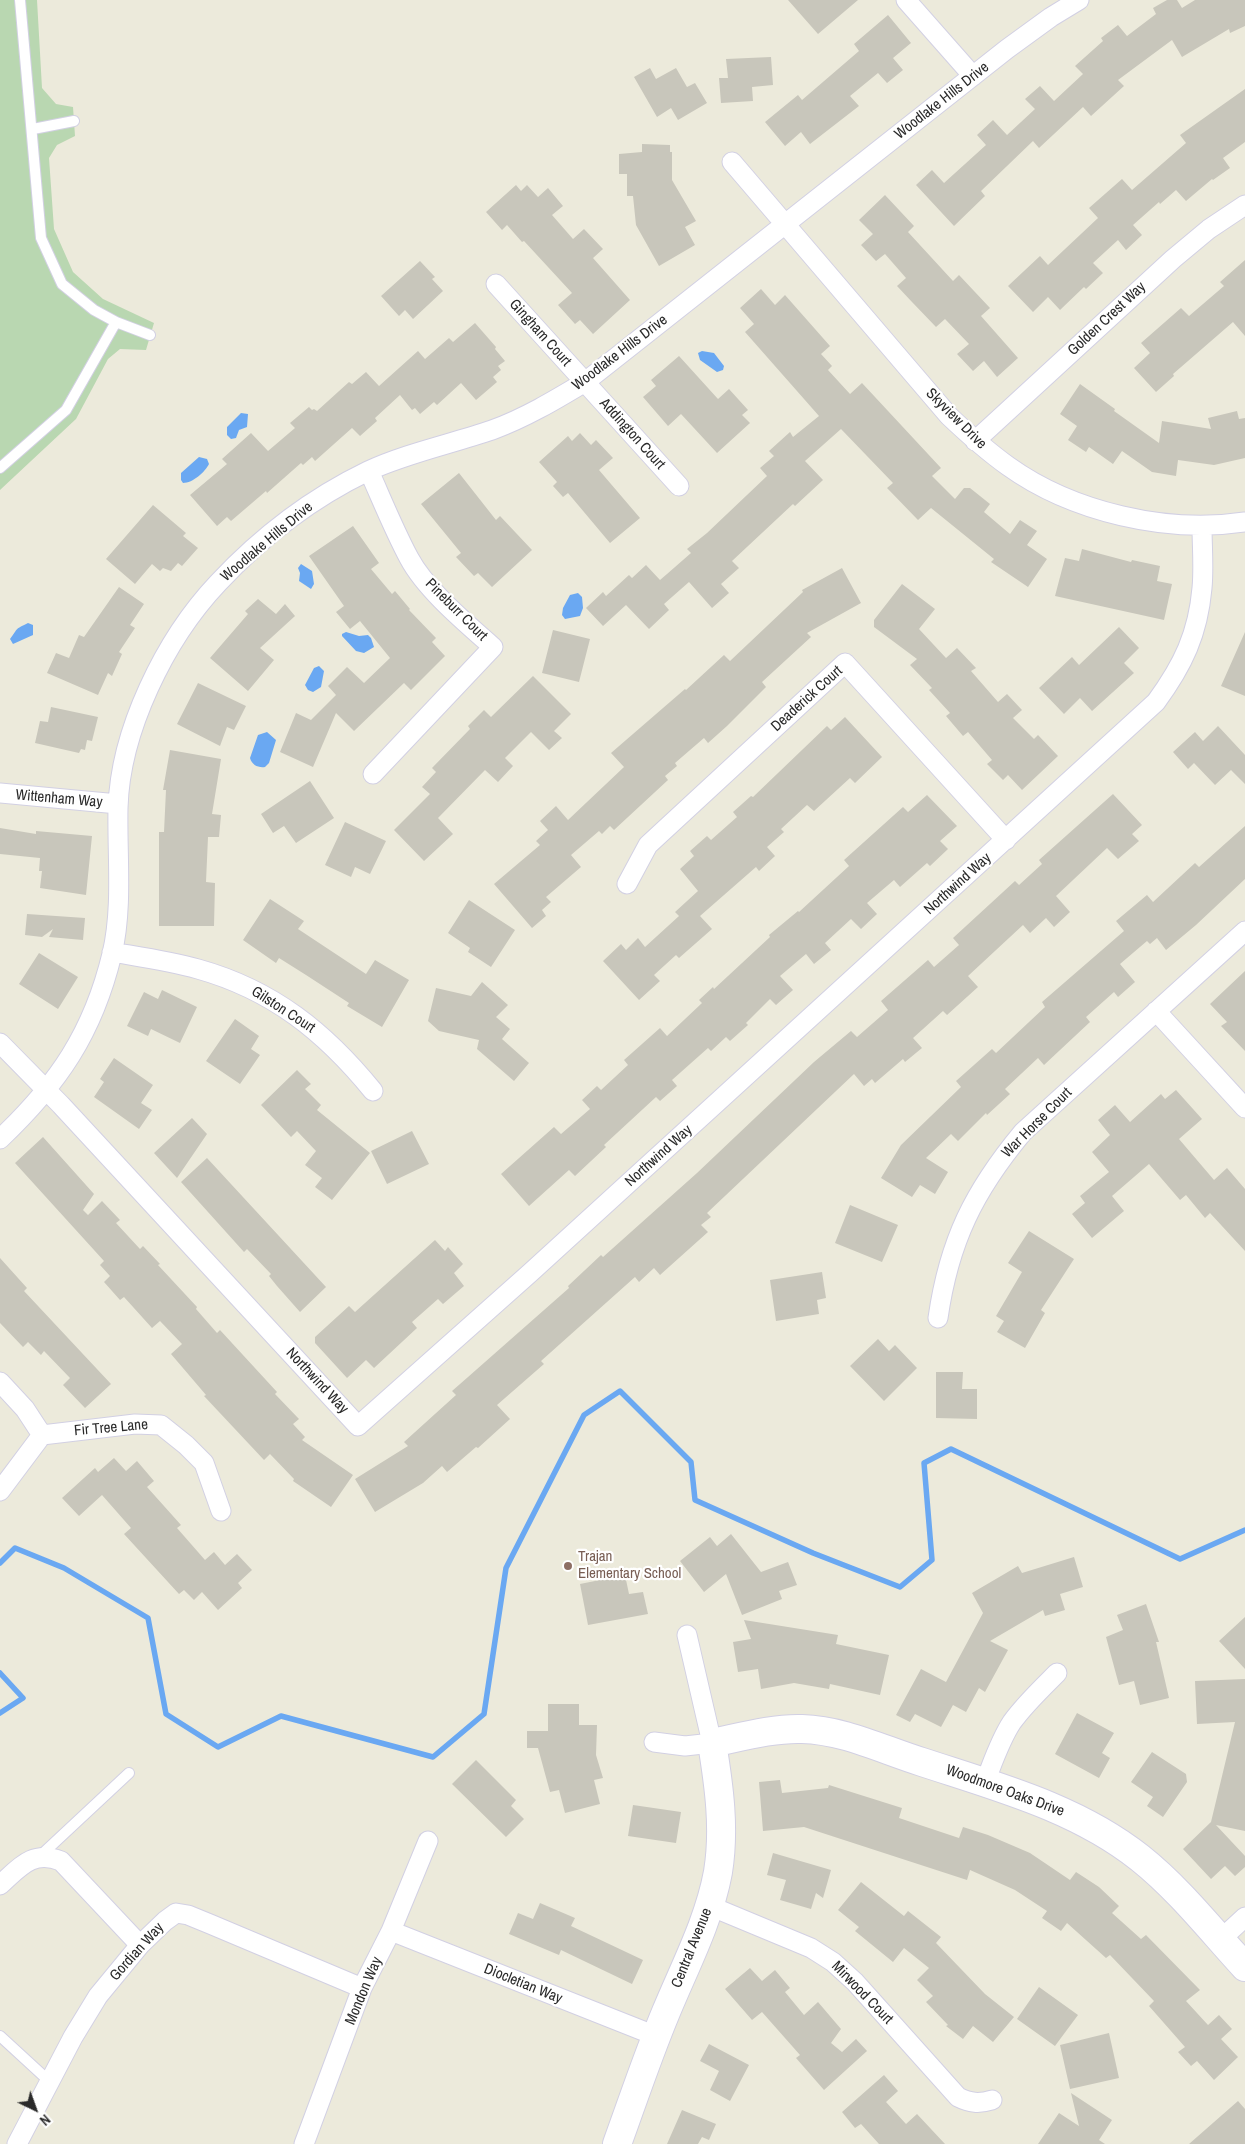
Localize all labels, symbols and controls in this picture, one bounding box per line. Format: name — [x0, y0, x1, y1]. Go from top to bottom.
street label: Woodlake Hills Drive — [891, 59, 993, 143]
street label: Golden Crest Way — [1064, 278, 1150, 360]
street label: Gingham Court — [505, 296, 575, 370]
street label: Woodlake Hills Drive — [569, 311, 671, 395]
street label: Skyview Drive — [922, 385, 990, 453]
street label: Addington Court — [595, 395, 669, 473]
street label: Woodlake Hills Drive — [217, 498, 317, 586]
street label: Pineburr Court — [421, 575, 491, 645]
street label: Deaderick Court — [768, 662, 846, 736]
street label: Wittenham Way — [15, 786, 103, 812]
street label: Northwind Way — [921, 849, 995, 919]
street label: Gilston Court — [248, 983, 318, 1037]
street label: War Horse Court — [998, 1084, 1076, 1162]
street label: Northwind Way — [622, 1121, 696, 1191]
street label: Northwind Way — [282, 1344, 352, 1418]
street label: Fir Tree Lane — [73, 1416, 149, 1440]
place label: Trajan Elementary School — [578, 1548, 681, 1583]
marker: Trajan Elementary School — [562, 1560, 574, 1572]
street label: Woodmore Oaks Drive — [943, 1761, 1067, 1821]
street label: Central Avenue — [668, 1905, 716, 1991]
street label: Gordian Way — [106, 1919, 168, 1985]
street label: Mondon Way — [342, 1954, 386, 2028]
street label: Mirwood Court — [828, 1958, 896, 2028]
street label: Diocletian Way — [481, 1960, 565, 2008]
north arrow — [10, 2084, 60, 2134]
text: N — [36, 2111, 54, 2130]

